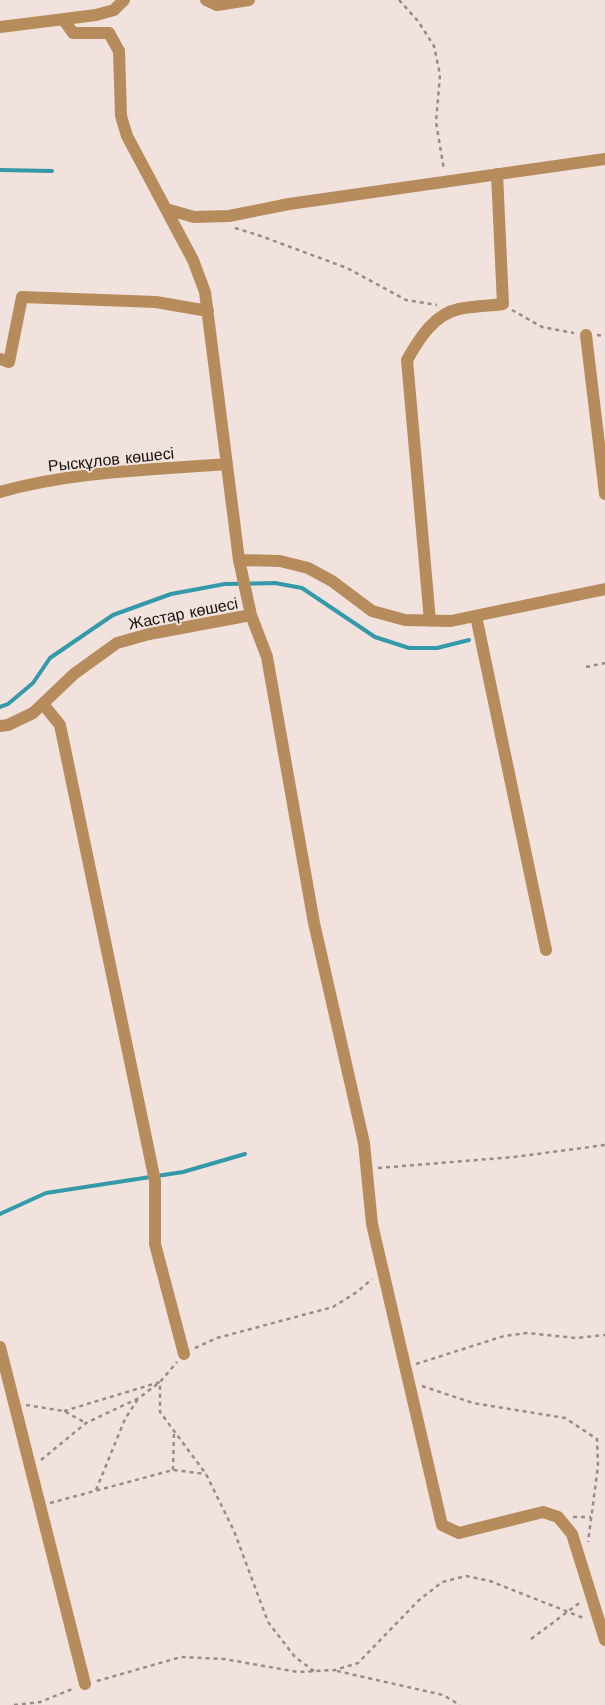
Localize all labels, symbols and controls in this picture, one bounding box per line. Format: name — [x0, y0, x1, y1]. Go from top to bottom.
street label: Рыскұлов көшесі — [47, 443, 175, 476]
street label: Жастар көшесі — [127, 594, 240, 633]

